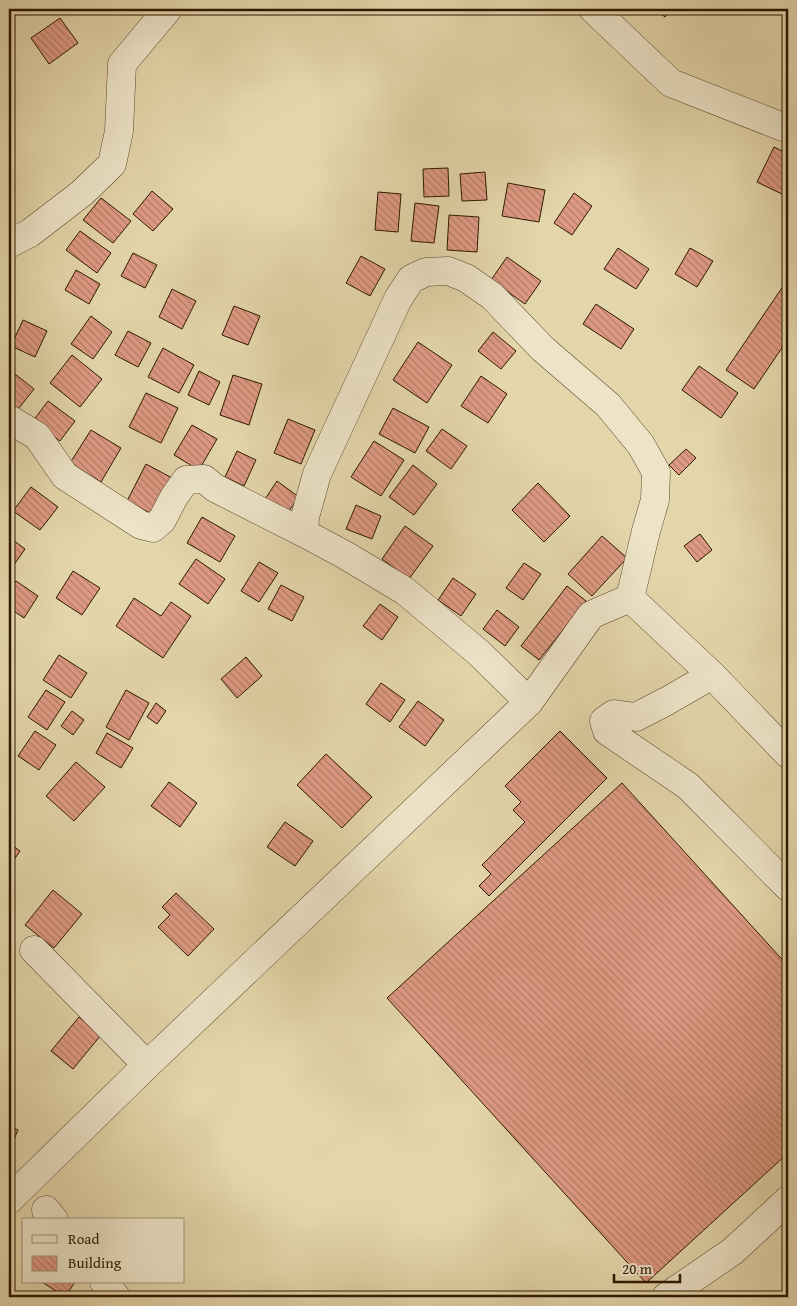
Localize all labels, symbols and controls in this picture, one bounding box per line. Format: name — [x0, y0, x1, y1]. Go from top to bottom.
legend — [22, 1218, 185, 1284]
text: Road — [68, 1228, 99, 1249]
scale bar — [614, 1251, 681, 1283]
text: Building — [68, 1252, 122, 1273]
text: 20 m — [622, 1258, 653, 1279]

